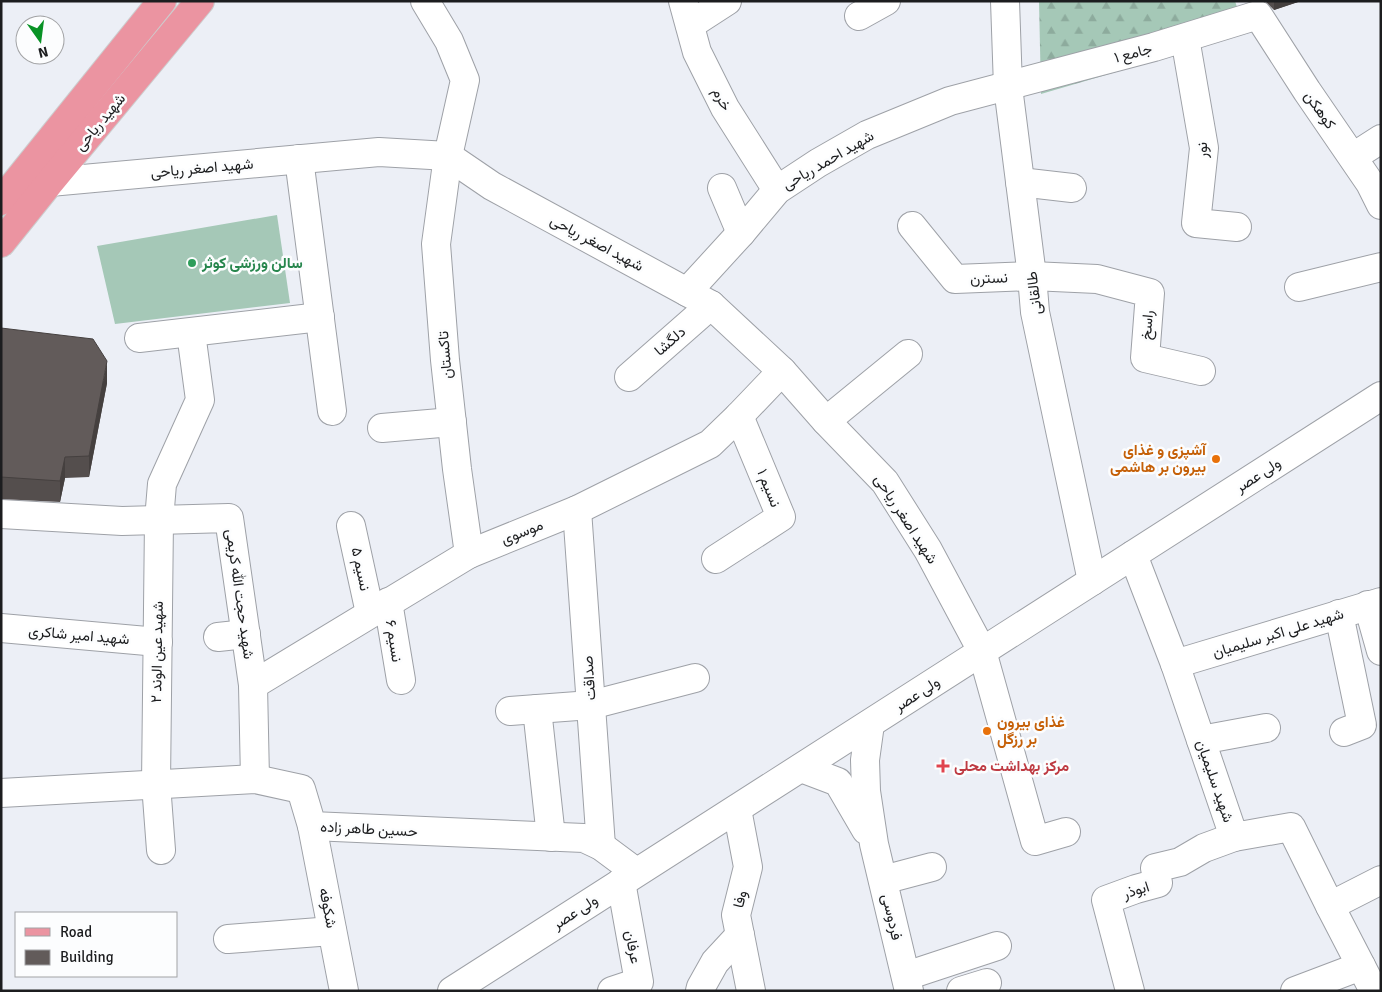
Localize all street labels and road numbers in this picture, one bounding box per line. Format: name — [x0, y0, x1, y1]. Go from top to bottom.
street label: جامع ۱ — [1112, 39, 1155, 69]
street label: خرم — [708, 84, 735, 114]
street label: کوهکن — [1300, 88, 1340, 133]
street label: شهید ریاحی — [71, 89, 130, 155]
street label: شهید احمد ریاحی — [779, 126, 878, 194]
street label: نور — [1193, 142, 1211, 159]
street label: شهید اصغر ریاحی — [150, 155, 254, 182]
street label: شهید اصغر ریاحی — [547, 211, 647, 276]
street label: نسترن — [970, 268, 1008, 288]
street label: طالقانی — [1022, 270, 1047, 316]
street label: راسخ — [1137, 309, 1159, 341]
street label: دلگشا — [651, 322, 689, 360]
street label: تاکستان — [434, 330, 456, 380]
street label: ولی عصر — [1231, 454, 1285, 498]
street label: نسیم ۱ — [752, 466, 785, 510]
street label: شهید اصغر ریاحی — [869, 471, 942, 568]
street label: موسوی — [498, 515, 546, 549]
street label: شهید حجت الله کریمی — [221, 528, 258, 661]
street label: نسیم ۵ — [347, 546, 374, 593]
street label: شهید عین الوند ۲ — [147, 601, 168, 703]
street label: شهید علی اکبر سلیمیان — [1210, 604, 1346, 662]
street label: نسیم ۶ — [381, 619, 406, 664]
street label: شهید امیر شاکری — [28, 622, 130, 649]
street label: صداقت — [578, 655, 600, 701]
street label: ولی عصر — [890, 673, 944, 717]
street label: شهید سلیمیان — [1192, 737, 1238, 825]
street label: حسین طاهر زاده — [320, 817, 418, 842]
street label: ابوذر — [1119, 877, 1152, 903]
street label: شکوفه — [315, 886, 341, 930]
street label: وفا — [729, 888, 751, 910]
street label: ولی عصر — [548, 891, 602, 935]
street label: فردوسی — [877, 892, 906, 942]
street label: عرفان — [621, 929, 645, 965]

